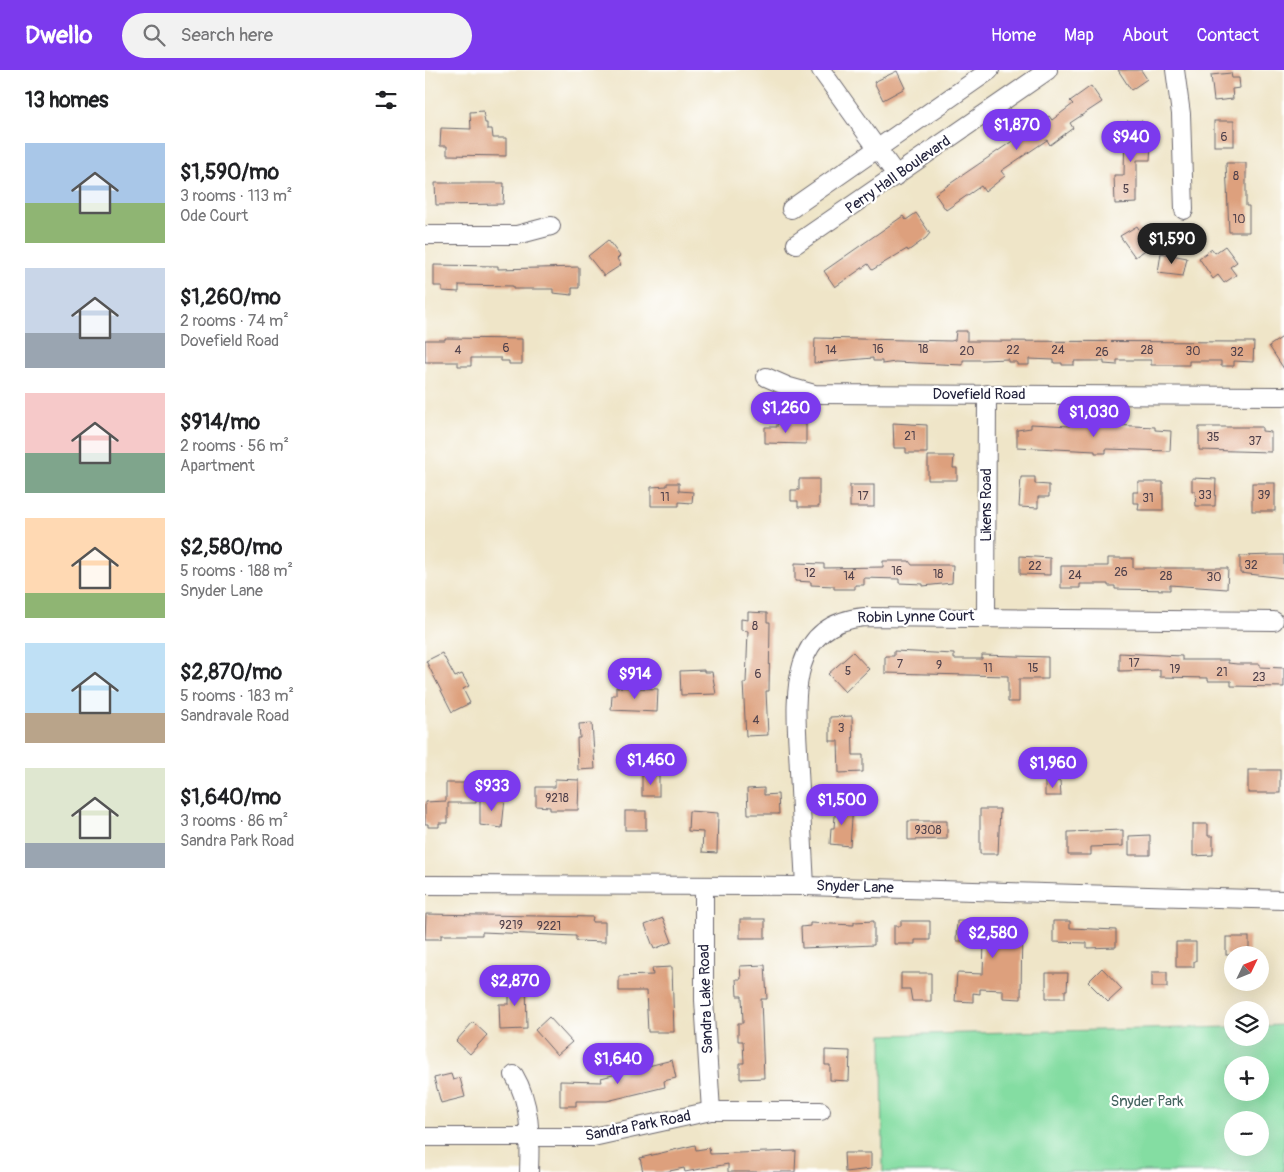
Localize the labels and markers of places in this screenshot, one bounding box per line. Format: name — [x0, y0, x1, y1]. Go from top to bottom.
pin: $1,870 — [976, 108, 1058, 151]
pin: $940 — [1101, 121, 1161, 163]
pin: $1,590 — [1131, 222, 1213, 265]
pin: $1,260 — [745, 392, 827, 434]
pin: $1,030 — [1053, 396, 1135, 438]
pin: $914 — [605, 658, 665, 700]
pin: $1,460 — [610, 744, 692, 786]
pin: $1,960 — [1012, 746, 1094, 789]
pin: $933 — [462, 770, 522, 812]
pin: $1,500 — [801, 784, 883, 826]
pin: $2,580 — [952, 916, 1034, 959]
pin: $2,870 — [474, 964, 556, 1007]
pin: $1,640 — [577, 1042, 659, 1085]

